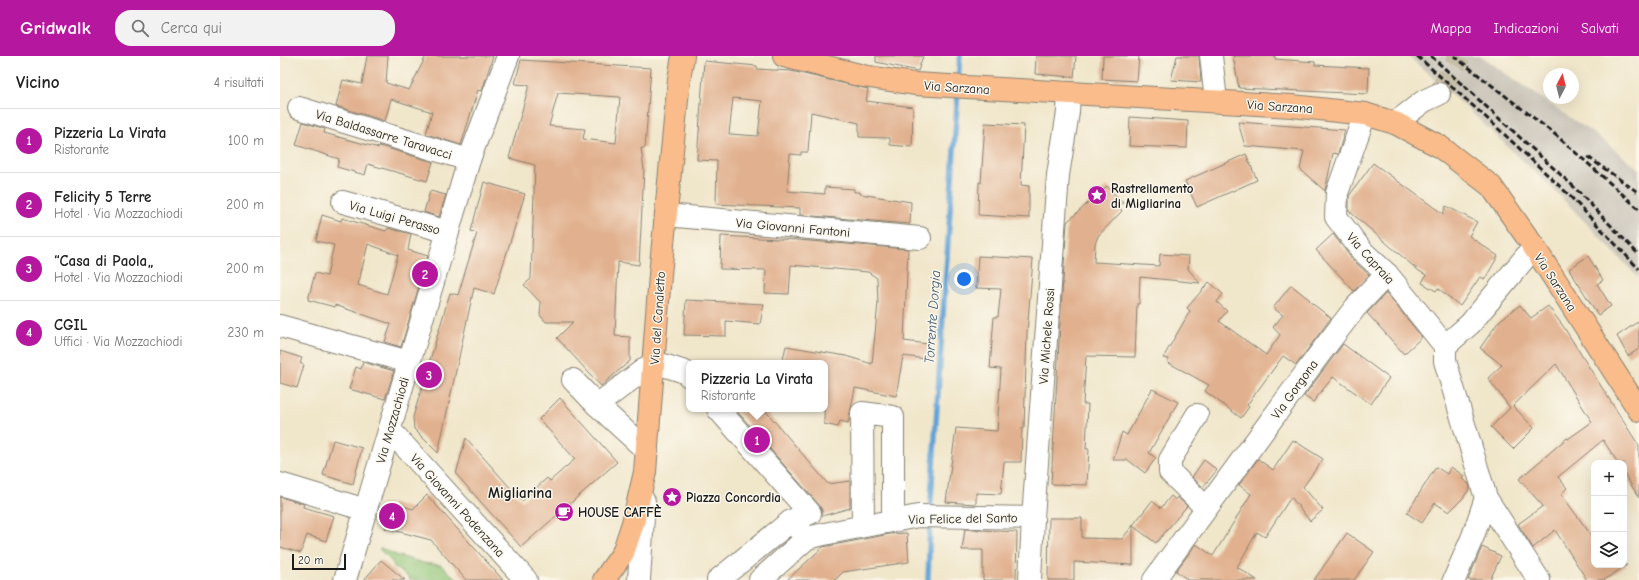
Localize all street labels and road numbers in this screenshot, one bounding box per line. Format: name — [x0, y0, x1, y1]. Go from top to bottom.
street label: Via Sarzana — [924, 78, 990, 97]
street label: Via Sarzana — [1247, 97, 1313, 116]
street label: Via Baldassarre Taravacci — [314, 107, 454, 162]
street label: Via Luigi Perasso — [348, 197, 442, 238]
street label: Via Giovanni Fantoni — [735, 215, 851, 240]
street label: Via Capraia — [1344, 230, 1398, 287]
street label: Via Sarzana — [1531, 251, 1580, 314]
street label: Via del Canaletto — [647, 271, 668, 365]
street label: Via Michele Rossi — [1036, 287, 1057, 385]
street label: Via Gorgona — [1268, 357, 1321, 422]
street label: Via Mozzachiodi — [373, 375, 412, 465]
street label: Via Giovanni Podenzana — [407, 451, 508, 560]
street label: Via Felice del Santo — [908, 510, 1018, 527]

